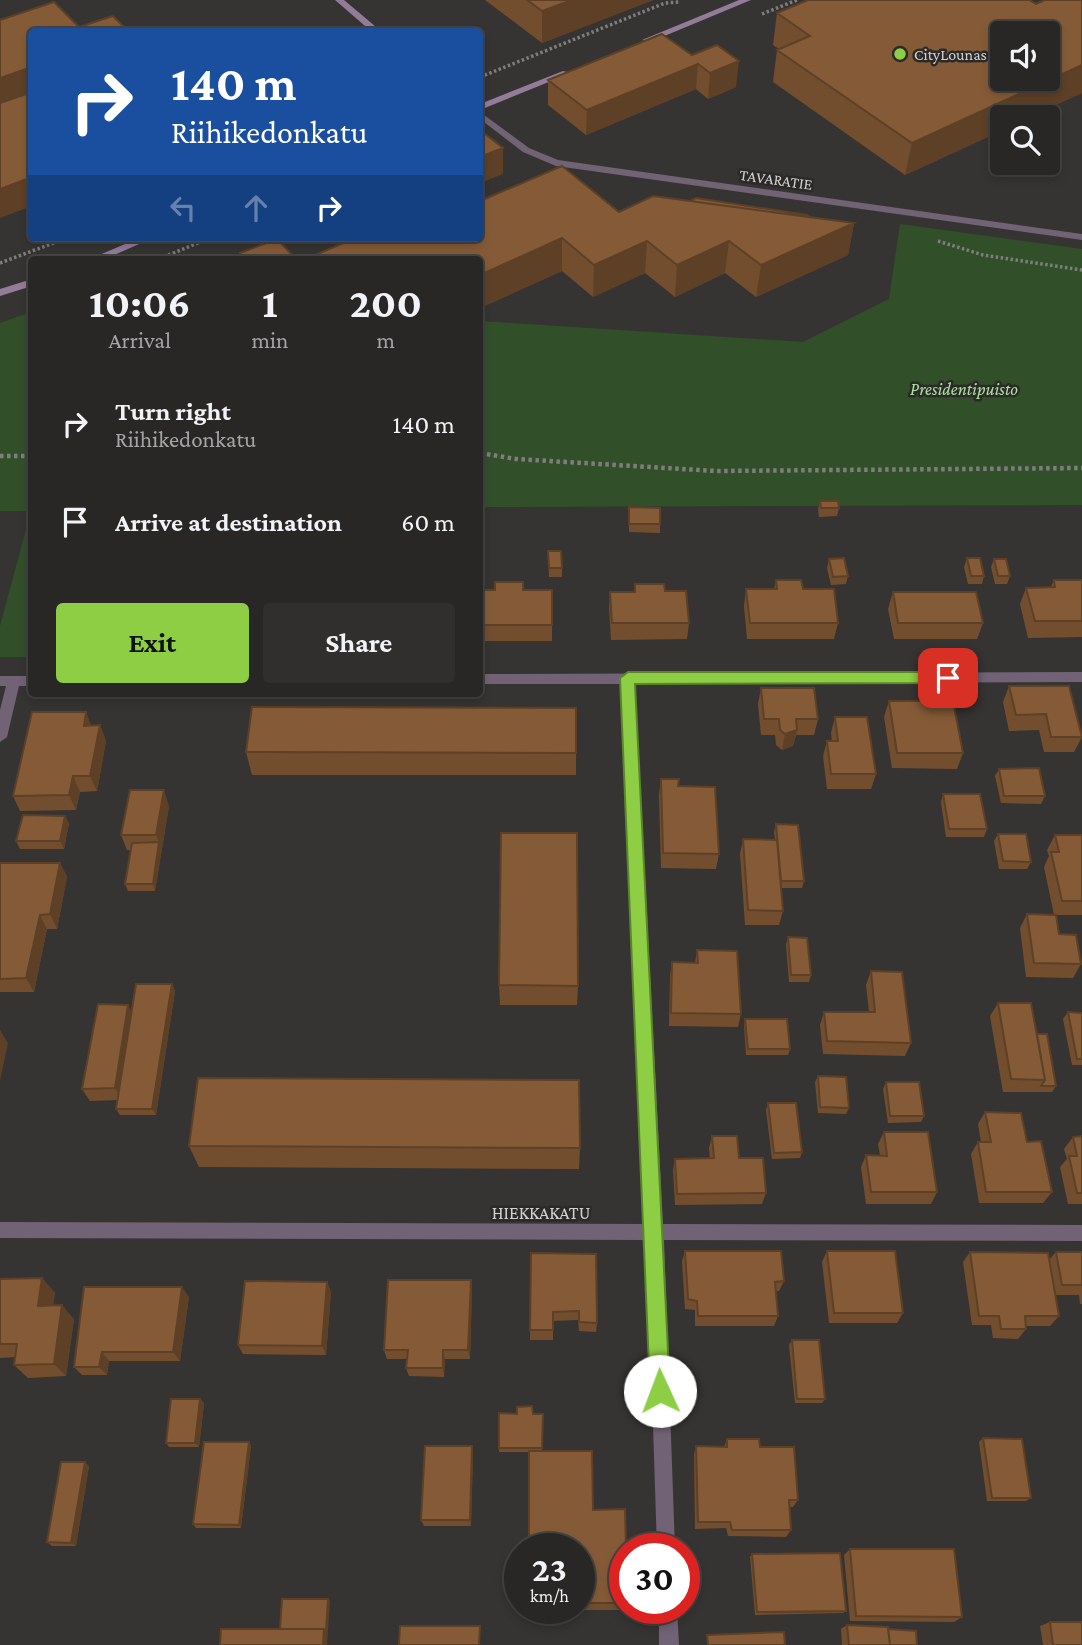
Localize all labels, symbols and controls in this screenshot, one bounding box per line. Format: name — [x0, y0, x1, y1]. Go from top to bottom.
map controls — [990, 21, 1060, 175]
button: sound — [990, 21, 1060, 91]
marker: CityLounas — [892, 46, 908, 62]
place label: CityLounas — [914, 46, 987, 64]
icon: right — [56, 56, 147, 147]
text: 140 m — [171, 56, 296, 111]
button: search — [990, 105, 1060, 175]
text: Riihikedonkatu — [171, 114, 368, 150]
street label: TAVARATIE — [738, 166, 814, 193]
icon: left — [164, 189, 202, 227]
icon: ahead — [237, 189, 275, 227]
icon: right — [310, 189, 348, 227]
text: 10:06 — [89, 279, 190, 326]
text: 1 — [262, 279, 278, 326]
text: 200 — [349, 279, 422, 326]
text: Arrival — [108, 327, 171, 353]
text: min — [252, 327, 288, 353]
text: m — [376, 327, 395, 353]
park label: Presidentipuisto — [910, 379, 1018, 399]
text: Turn right — [115, 397, 231, 426]
icon: right — [56, 405, 94, 443]
text: 140 m — [393, 410, 455, 439]
text: Riihikedonkatu — [115, 426, 256, 452]
icon: arrive — [56, 503, 94, 541]
text: Arrive at destination — [115, 508, 342, 537]
text: 60 m — [401, 508, 455, 537]
button: Exit — [56, 603, 249, 683]
button: Share — [263, 603, 455, 683]
pin — [918, 648, 978, 708]
icon: arrive — [929, 659, 967, 697]
street label: HIEKKAKATU — [492, 1203, 590, 1223]
position arrow — [623, 1354, 697, 1428]
speed limit sign: 30 — [609, 1533, 700, 1624]
text: 23 — [532, 1550, 567, 1589]
text: km/h — [530, 1586, 569, 1606]

